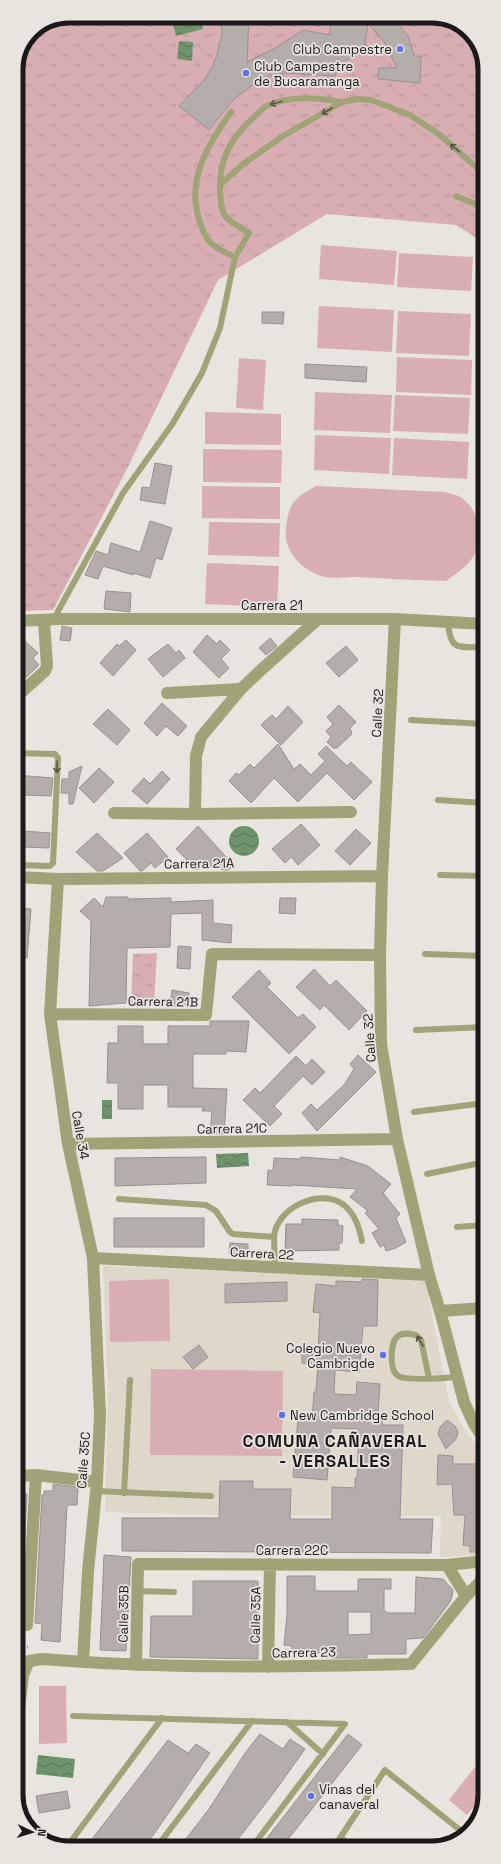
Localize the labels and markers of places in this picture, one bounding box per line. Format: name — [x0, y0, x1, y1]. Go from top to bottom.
place label: Club Campestre — [293, 41, 392, 58]
marker: Club Campestre — [395, 44, 405, 54]
place label: Club Campestre de Bucaramanga — [254, 58, 360, 90]
marker: Club Campestre de Bucaramanga — [241, 68, 251, 78]
place label: Colegio Nuevo Cambrigde — [286, 1340, 375, 1372]
marker: Colegio Nuevo Cambrigde — [378, 1350, 388, 1360]
place label: New Cambridge School — [290, 1407, 434, 1424]
marker: New Cambridge School — [277, 1410, 287, 1420]
place label: Vinas del canaveral — [319, 1781, 379, 1813]
marker: Vinas del canaveral — [306, 1791, 316, 1801]

